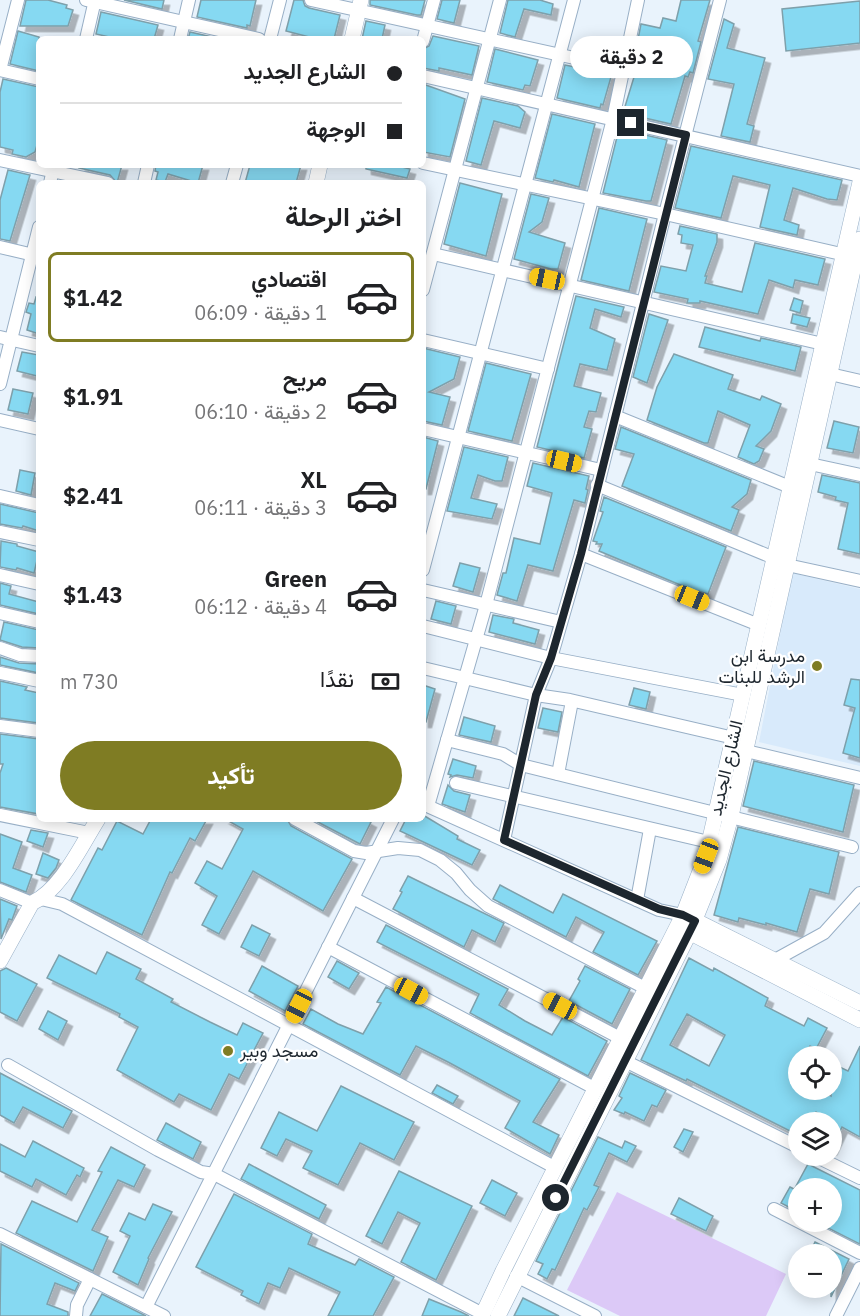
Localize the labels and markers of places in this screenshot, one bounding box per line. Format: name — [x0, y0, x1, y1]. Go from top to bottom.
place label: مدرسة ابن الرشد للبنات — [718, 644, 805, 688]
marker: مدرسة ابن الرشد للبنات — [810, 659, 824, 673]
place label: مسجد وبير — [239, 1039, 318, 1062]
marker: مسجد وبير — [221, 1044, 235, 1058]

